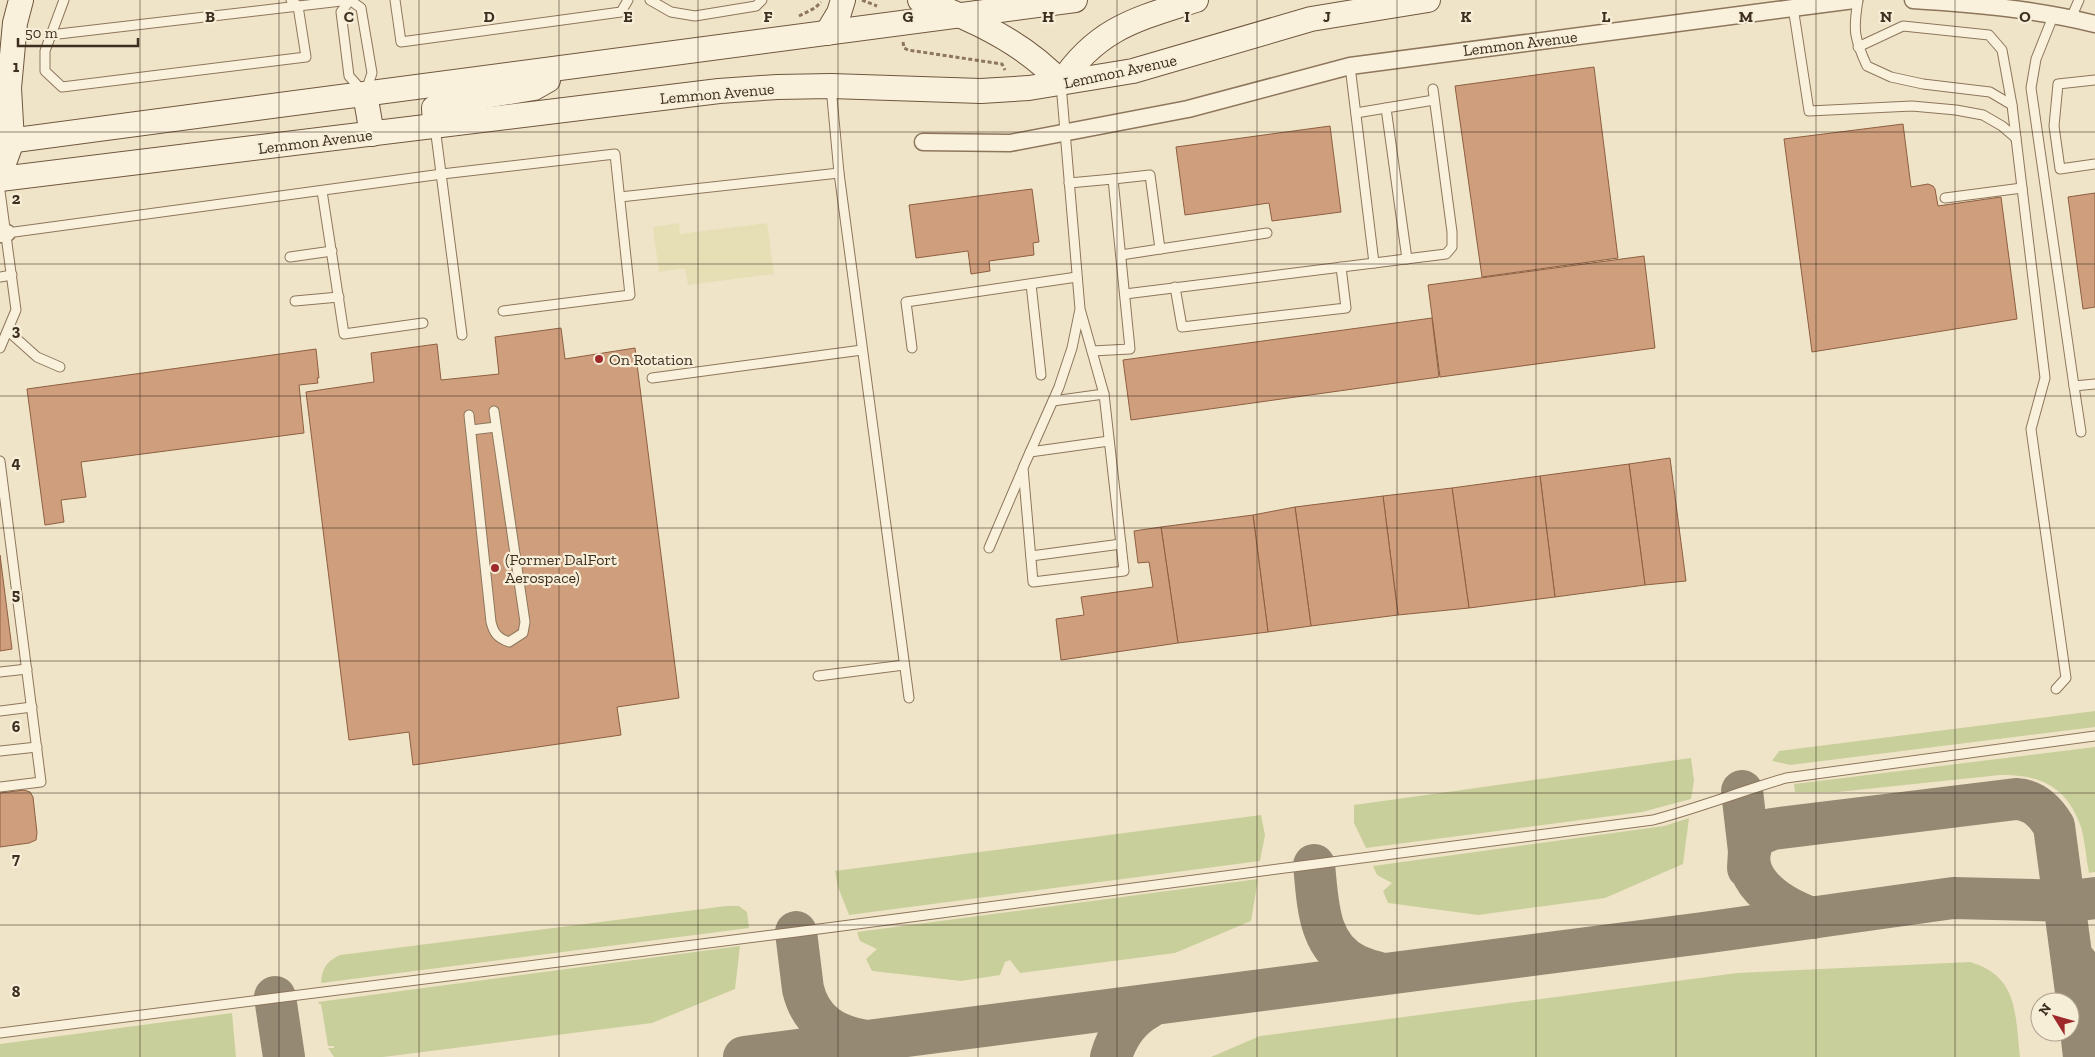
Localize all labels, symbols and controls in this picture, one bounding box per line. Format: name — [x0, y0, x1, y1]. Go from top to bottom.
text: B — [205, 7, 215, 26]
text: C — [344, 7, 354, 26]
text: D — [483, 7, 495, 26]
text: E — [623, 7, 633, 26]
text: F — [763, 7, 773, 26]
text: G — [903, 7, 914, 26]
text: H — [1042, 7, 1054, 26]
text: I — [1184, 7, 1190, 26]
text: J — [1323, 7, 1331, 26]
text: K — [1461, 7, 1472, 26]
text: L — [1602, 7, 1611, 26]
text: M — [1739, 7, 1753, 26]
text: N — [1880, 7, 1892, 26]
text: O — [2019, 7, 2031, 26]
scale bar — [18, 15, 138, 47]
text: 50 m — [25, 24, 58, 42]
street label: Lemmon Avenue — [1462, 27, 1578, 60]
street label: Lemmon Avenue — [1062, 50, 1178, 93]
text: 1 — [13, 57, 20, 76]
street label: Lemmon Avenue — [659, 79, 775, 108]
street label: Lemmon Avenue — [257, 125, 373, 158]
text: 2 — [12, 189, 21, 208]
text: 3 — [12, 321, 21, 340]
place label: On Rotation — [609, 350, 694, 369]
marker: On Rotation — [593, 353, 605, 365]
text: 4 — [11, 453, 21, 472]
place label: (Former DalFort Aerospace) — [505, 550, 617, 587]
marker: (Former DalFort Aerospace) — [489, 562, 501, 574]
text: 5 — [12, 585, 20, 604]
text: 6 — [12, 717, 21, 736]
text: 7 — [12, 849, 20, 868]
text: 8 — [12, 982, 21, 1001]
north arrow — [2030, 992, 2080, 1042]
text: N — [2035, 1000, 2055, 1019]

